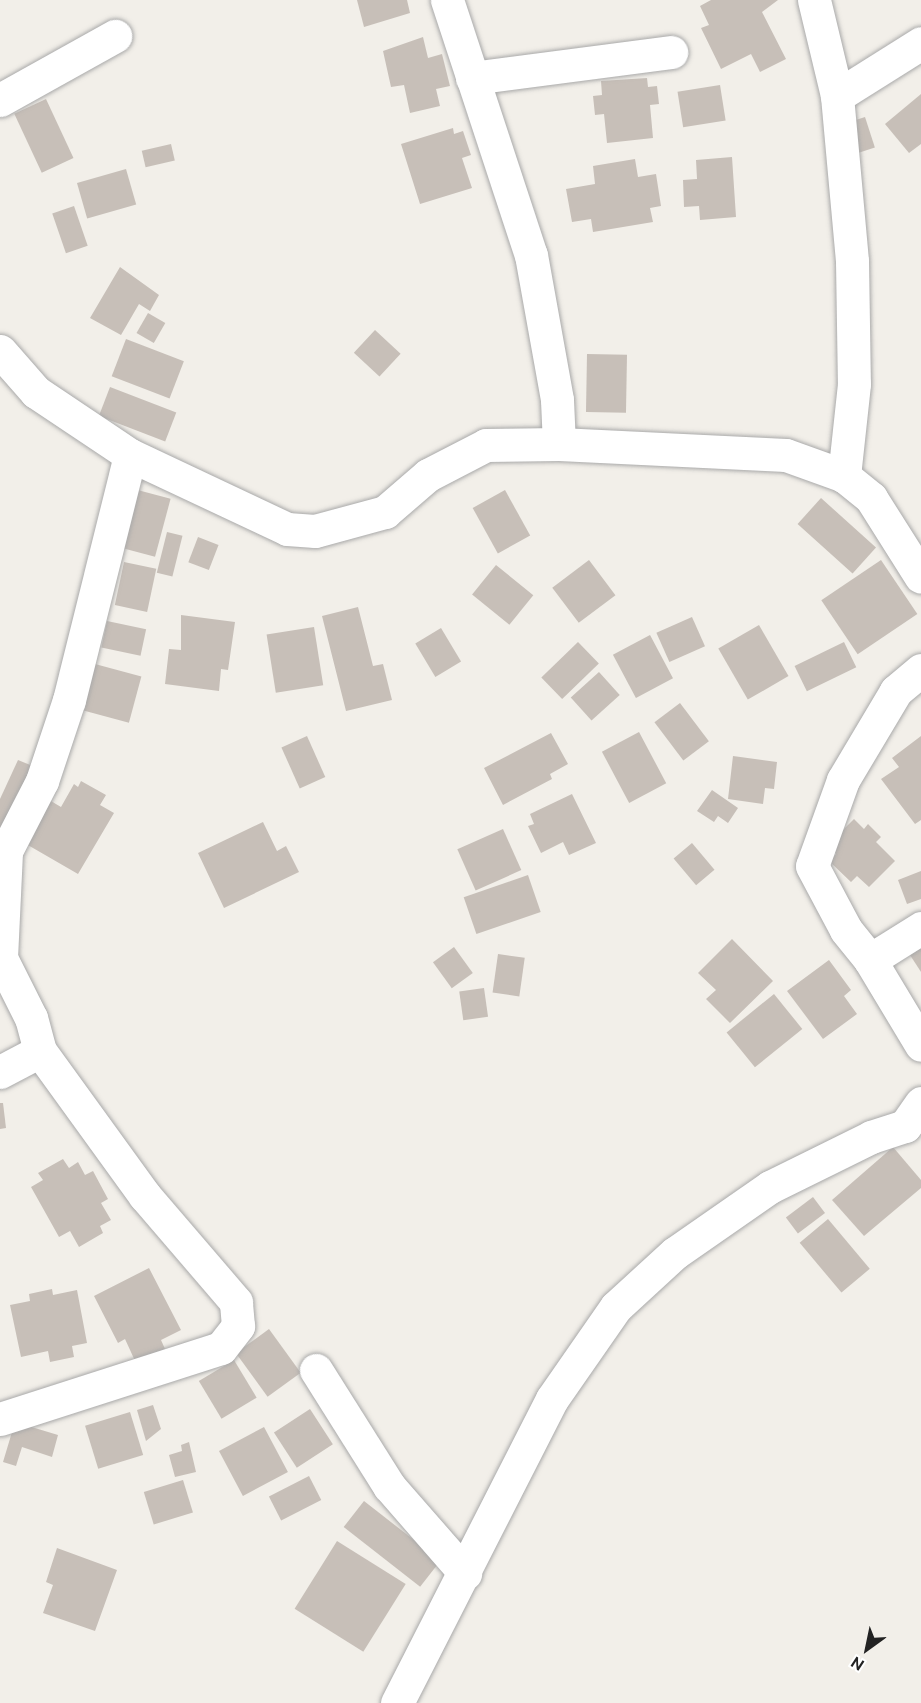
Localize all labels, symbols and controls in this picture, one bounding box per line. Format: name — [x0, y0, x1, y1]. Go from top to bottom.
north arrow — [837, 1619, 897, 1679]
text: N — [847, 1653, 867, 1675]

